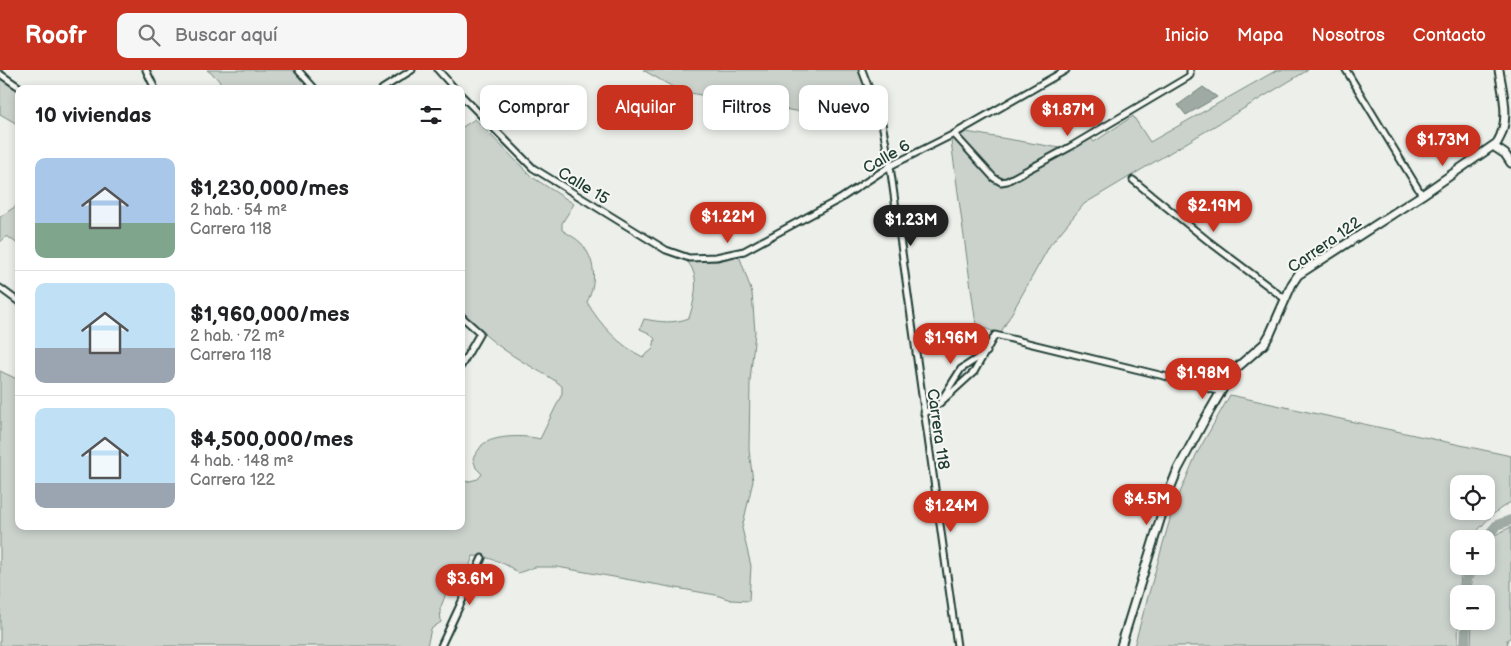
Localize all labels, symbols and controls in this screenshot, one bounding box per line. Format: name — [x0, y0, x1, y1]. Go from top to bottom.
search box — [117, 13, 467, 58]
text: Roofr — [25, 21, 87, 50]
icon: search — [135, 21, 163, 49]
text: Buscar aquí — [175, 24, 278, 47]
text: Inicio — [1165, 25, 1209, 46]
text: Mapa — [1237, 25, 1283, 46]
text: Nosotros — [1311, 25, 1385, 46]
text: Contacto — [1413, 25, 1486, 46]
chip: Comprar — [480, 85, 587, 130]
chip: Alquilar — [597, 85, 693, 130]
chip: Filtros — [703, 85, 789, 130]
chip: Nuevo — [799, 85, 888, 130]
pin: $1.87M — [1027, 94, 1109, 137]
icon: filters — [417, 101, 445, 129]
text: $1.87M — [1041, 101, 1095, 120]
text: 10 viviendas — [35, 103, 151, 128]
pin: $1.73M — [1402, 124, 1484, 167]
text: $1.73M — [1417, 131, 1469, 150]
street label: Calle 6 — [860, 136, 914, 178]
street label: Calle 15 — [554, 164, 612, 209]
text: $1,230,000/mes — [190, 176, 349, 201]
icon: home — [75, 178, 135, 238]
pin: $2.19M — [1173, 190, 1255, 233]
text: $2.19M — [1187, 197, 1241, 216]
text: 2 hab. · 54 m² — [190, 201, 287, 220]
pin: $1.22M — [687, 202, 769, 244]
pin: $1.23M — [870, 204, 952, 247]
text: $1.22M — [701, 208, 755, 227]
text: $1.23M — [884, 211, 938, 230]
street label: Carrera 122 — [1285, 213, 1366, 277]
text: Carrera 118 — [190, 220, 272, 239]
text: $1,960,000/mes — [190, 302, 350, 327]
icon: home — [75, 303, 135, 363]
pin: $1.96M — [910, 322, 992, 365]
text: 2 hab. · 72 m² — [190, 327, 285, 346]
text: $1.96M — [924, 329, 978, 348]
text: Carrera 118 — [190, 346, 272, 365]
pin: $1.98M — [1162, 358, 1244, 400]
text: $1.98M — [1176, 364, 1230, 383]
street label: Carrera 118 — [922, 387, 953, 471]
text: $4,500,000/mes — [190, 427, 353, 452]
icon: home — [75, 428, 135, 488]
text: 4 hab. · 148 m² — [190, 452, 294, 471]
text: Carrera 122 — [190, 471, 275, 490]
map controls — [1450, 475, 1495, 630]
button: locate — [1450, 475, 1495, 520]
pin: $4.5M — [1112, 484, 1182, 526]
pin: $1.24M — [910, 490, 992, 533]
text: $4.5M — [1124, 490, 1170, 509]
text: $1.24M — [925, 497, 977, 516]
button: + — [1450, 530, 1495, 575]
pin: $3.6M — [435, 564, 505, 606]
text: $3.6M — [447, 570, 493, 589]
button: − — [1450, 585, 1495, 630]

